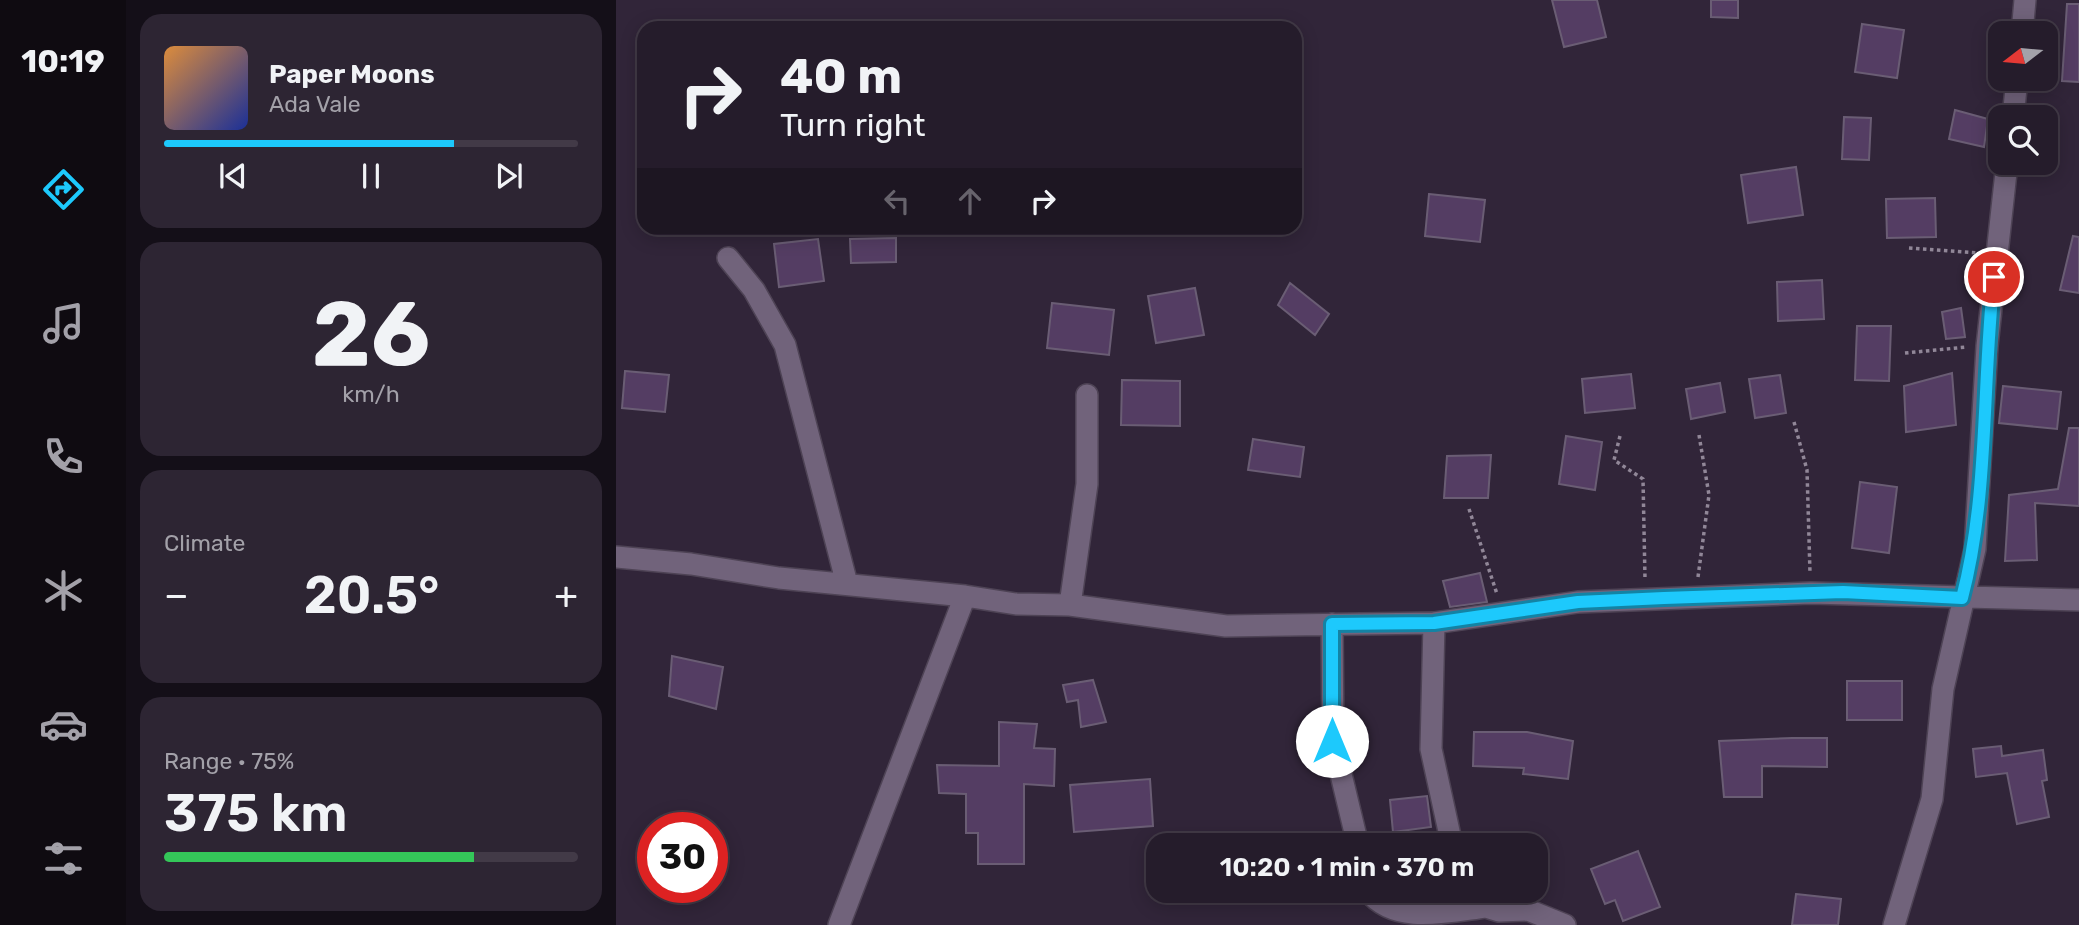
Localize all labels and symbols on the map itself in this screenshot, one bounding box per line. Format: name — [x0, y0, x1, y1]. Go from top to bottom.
north arrow — [1988, 21, 2058, 91]
pin — [1964, 247, 2024, 307]
position arrow — [1295, 704, 1369, 778]
speed limit sign: 30 — [637, 812, 728, 903]

